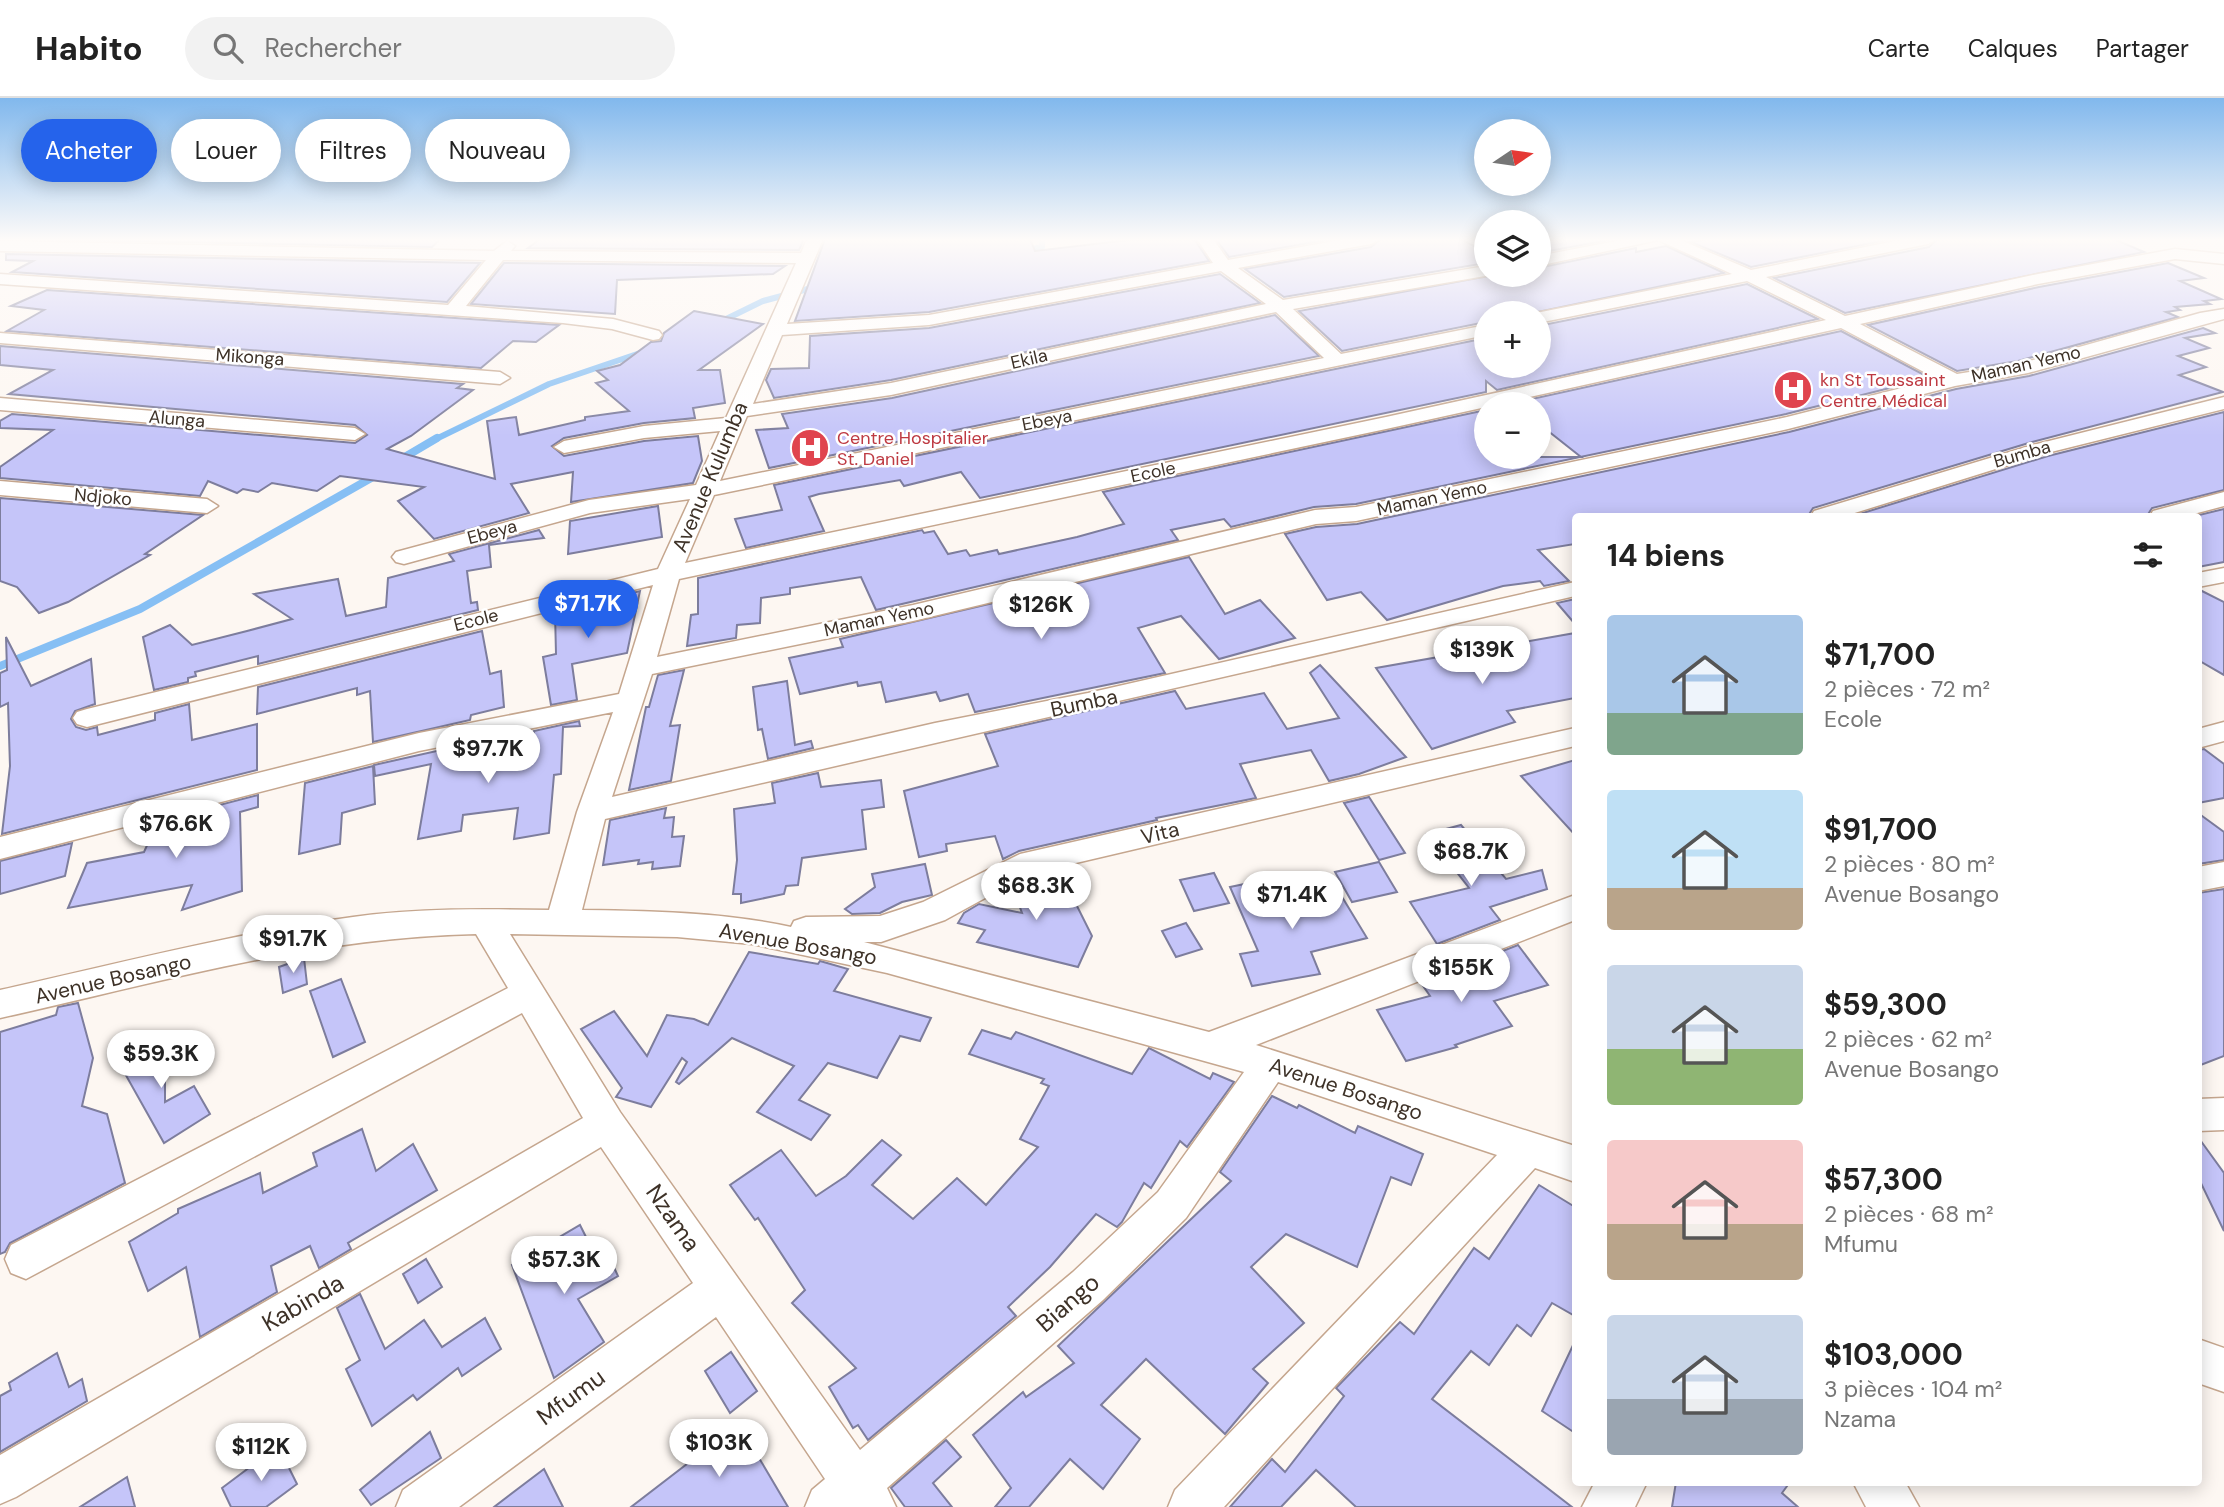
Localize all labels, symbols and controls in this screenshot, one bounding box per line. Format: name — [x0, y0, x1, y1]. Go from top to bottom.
search box — [185, 17, 675, 80]
text: Habito — [35, 27, 143, 70]
icon: search — [209, 29, 247, 67]
text: Rechercher — [265, 31, 402, 65]
text: Carte — [1868, 33, 1930, 64]
text: Calques — [1968, 33, 2058, 64]
text: Partager — [2096, 33, 2189, 64]
chip: Acheter — [21, 119, 157, 182]
chip: Louer — [171, 119, 281, 182]
chip: Filtres — [295, 119, 411, 182]
chip: Nouveau — [425, 119, 570, 182]
north arrow — [1474, 119, 1550, 196]
map controls — [1474, 119, 1551, 469]
button: layers — [1474, 210, 1551, 287]
button: + — [1474, 301, 1551, 378]
street label: Maman Yemo — [1969, 340, 2083, 388]
street label: Mikonga — [215, 343, 285, 371]
street label: Ekila — [1008, 343, 1050, 375]
place label: kn St Toussaint Centre Médical — [1820, 368, 1947, 413]
hospital icon: kn St Toussaint Centre Médical — [1772, 369, 1814, 411]
button: − — [1474, 392, 1551, 469]
street label: Avenue Kulumba — [666, 397, 754, 557]
street label: Ebeya — [1020, 403, 1074, 437]
street label: Alunga — [148, 405, 206, 433]
place label: Centre Hospitalier St. Daniel — [837, 426, 989, 471]
hospital icon: Centre Hospitalier St. Daniel — [789, 427, 831, 469]
street label: Bumba — [1991, 434, 2053, 474]
street label: Ecole — [1128, 456, 1178, 488]
street label: Maman Yemo — [1375, 475, 1489, 521]
street label: Ndjoko — [73, 483, 133, 511]
street label: Ebeya — [464, 514, 520, 550]
text: 14 biens — [1607, 536, 1725, 575]
icon: filters — [2129, 536, 2167, 574]
pin: $71.7K — [531, 580, 645, 640]
pin: $126K — [992, 582, 1090, 641]
text: $71.7K — [554, 588, 622, 618]
text: $126K — [1008, 589, 1074, 619]
street label: Maman Yemo — [822, 596, 936, 642]
street label: Ecole — [451, 603, 501, 637]
pin: $139K — [1433, 626, 1531, 686]
text: $139K — [1449, 634, 1515, 664]
text: $71,700 — [1824, 635, 1935, 674]
icon: home — [1663, 643, 1747, 727]
text: 2 pièces · 72 m² — [1824, 674, 1990, 704]
street label: Bumba — [1048, 682, 1120, 724]
text: Ecole — [1824, 704, 1882, 734]
pin: $97.7K — [431, 726, 545, 785]
text: $97.7K — [452, 733, 524, 763]
pin: $76.6K — [119, 800, 233, 860]
text: $76.6K — [139, 808, 213, 838]
text: $91,700 — [1824, 810, 1937, 849]
street label: Vita — [1138, 815, 1182, 851]
icon: home — [1663, 818, 1747, 902]
pin: $68.7K — [1414, 828, 1528, 888]
text: $68.7K — [1433, 836, 1509, 866]
text: 2 pièces · 80 m² — [1824, 849, 1995, 879]
pin: $68.3K — [979, 862, 1093, 922]
text: $68.3K — [997, 870, 1075, 900]
pin: $71.4K — [1235, 872, 1349, 931]
text: $71.4K — [1257, 879, 1327, 909]
text: Avenue Bosango — [1824, 879, 1999, 909]
pin: $91.7K — [236, 916, 350, 975]
street label: Avenue Bosango — [717, 916, 879, 972]
text: $91.7K — [258, 923, 328, 953]
pin: $155K — [1412, 944, 1510, 1004]
street label: Avenue Bosango — [32, 947, 194, 1011]
text: $155K — [1428, 952, 1494, 982]
text: $59,300 — [1824, 985, 1947, 1024]
icon: home — [1663, 993, 1747, 1077]
text: 2 pièces · 62 m² — [1824, 1024, 1992, 1054]
pin: $59.3K — [104, 1030, 218, 1090]
text: $59.3K — [123, 1038, 199, 1068]
street label: Avenue Bosango — [1266, 1051, 1426, 1127]
text: Avenue Bosango — [1824, 1054, 1999, 1084]
text: $57,300 — [1824, 1160, 1943, 1199]
icon: home — [1663, 1168, 1747, 1252]
street label: Nzama — [639, 1178, 708, 1257]
text: 2 pièces · 68 m² — [1824, 1199, 1994, 1229]
text: Mfumu — [1824, 1229, 1898, 1259]
pin: $57.3K — [507, 1236, 621, 1296]
text: $57.3K — [527, 1244, 601, 1274]
street label: Kabinda — [256, 1267, 349, 1338]
street label: Biango — [1029, 1267, 1106, 1339]
text: $103,000 — [1824, 1335, 1963, 1374]
icon: home — [1663, 1343, 1747, 1427]
street label: Mfumu — [530, 1361, 611, 1432]
text: 3 pièces · 104 m² — [1824, 1374, 2002, 1404]
text: Nzama — [1824, 1404, 1896, 1434]
pin: $103K — [670, 1420, 768, 1479]
pin: $112K — [212, 1424, 310, 1483]
text: $103K — [685, 1427, 753, 1457]
text: $112K — [232, 1431, 290, 1461]

